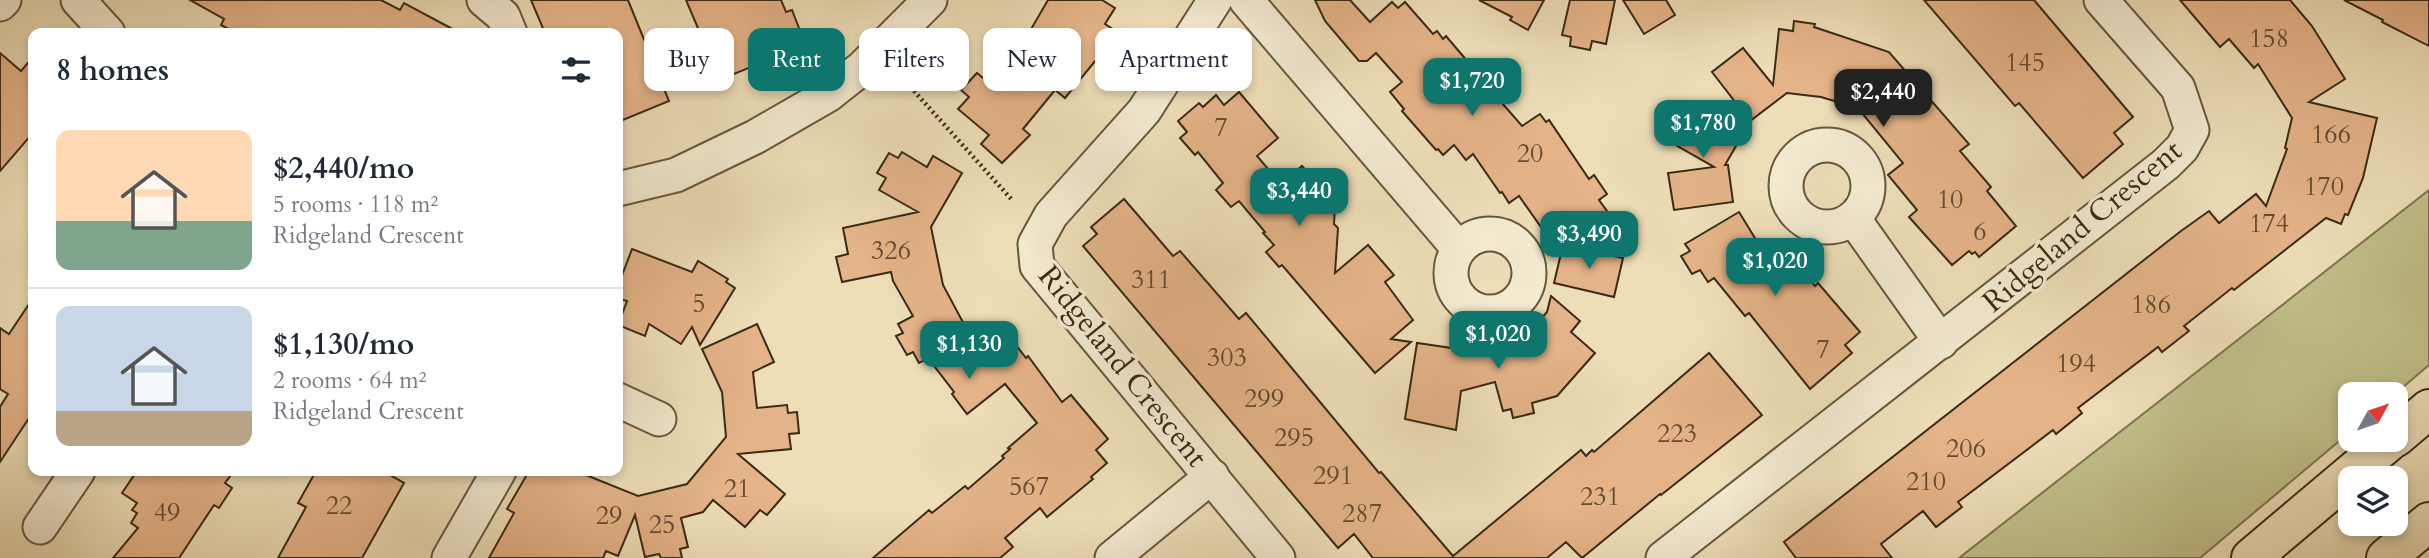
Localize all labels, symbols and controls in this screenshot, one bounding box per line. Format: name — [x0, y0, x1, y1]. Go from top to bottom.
house number: 158 — [2249, 21, 2289, 56]
chip: Buy — [644, 28, 734, 91]
chip: Rent — [748, 28, 845, 91]
chip: Filters — [859, 28, 969, 91]
chip: New — [983, 28, 1081, 91]
chip: Apartment — [1095, 28, 1252, 91]
house number: 145 — [2005, 45, 2045, 80]
text: 8 homes — [56, 50, 169, 91]
icon: filters — [557, 51, 595, 89]
pin: $1,720 — [1415, 58, 1529, 118]
text: $1,720 — [1439, 65, 1505, 96]
pin: $2,440 — [1826, 69, 1940, 129]
text: $2,440 — [1850, 76, 1916, 107]
pin: $1,780 — [1646, 100, 1760, 160]
text: $1,780 — [1670, 107, 1736, 138]
house number: 7 — [1214, 110, 1228, 145]
house number: 166 — [2311, 117, 2351, 152]
street label: Ridgeland Crescent — [1974, 130, 2191, 322]
house number: 20 — [1517, 136, 1543, 171]
text: $2,440/mo — [273, 148, 414, 189]
icon: home — [112, 158, 196, 242]
pin: $3,440 — [1242, 168, 1356, 228]
house number: 170 — [2304, 169, 2344, 204]
text: $3,440 — [1266, 175, 1332, 206]
house number: 10 — [1937, 182, 1963, 217]
text: 5 rooms · 118 m² — [273, 189, 438, 220]
house number: 174 — [2249, 206, 2289, 241]
pin: $3,490 — [1532, 212, 1646, 271]
house number: 6 — [1973, 214, 1987, 249]
text: $3,490 — [1556, 218, 1622, 249]
text: Ridgeland Crescent — [273, 220, 464, 251]
house number: 326 — [871, 233, 911, 268]
pin: $1,020 — [1718, 238, 1832, 298]
text: $1,020 — [1742, 245, 1808, 276]
street label: Ridgeland Crescent — [1028, 257, 1217, 476]
house number: 311 — [1131, 262, 1171, 297]
house number: 5 — [692, 286, 706, 321]
house number: 186 — [2131, 287, 2171, 322]
pin: $1,020 — [1441, 312, 1555, 371]
text: $1,020 — [1465, 318, 1531, 349]
pin: $1,130 — [912, 322, 1026, 381]
text: $1,130/mo — [273, 324, 414, 365]
text: $1,130 — [936, 328, 1002, 359]
house number: 7 — [1816, 332, 1830, 367]
icon: home — [112, 334, 196, 418]
house number: 303 — [1207, 340, 1247, 375]
house number: 194 — [2056, 346, 2096, 381]
text: 2 rooms · 64 m² — [273, 365, 426, 396]
house number: 299 — [1244, 381, 1284, 416]
north arrow — [2338, 382, 2408, 452]
map controls — [2338, 382, 2408, 536]
text: Ridgeland Crescent — [273, 396, 464, 427]
house number: 223 — [1657, 416, 1697, 451]
house number: 295 — [1274, 420, 1314, 455]
house number: 206 — [1946, 431, 1986, 466]
house number: 291 — [1313, 458, 1353, 493]
house number: 210 — [1906, 464, 1946, 499]
button: layers — [2338, 466, 2408, 536]
house number: 567 — [1009, 469, 1049, 504]
house number: 21 — [724, 471, 750, 506]
house number: 231 — [1580, 479, 1620, 514]
house number: 22 — [326, 488, 352, 523]
house number: 49 — [154, 495, 180, 530]
house number: 287 — [1342, 496, 1382, 531]
house number: 29 — [596, 498, 622, 533]
house number: 25 — [649, 507, 675, 542]

